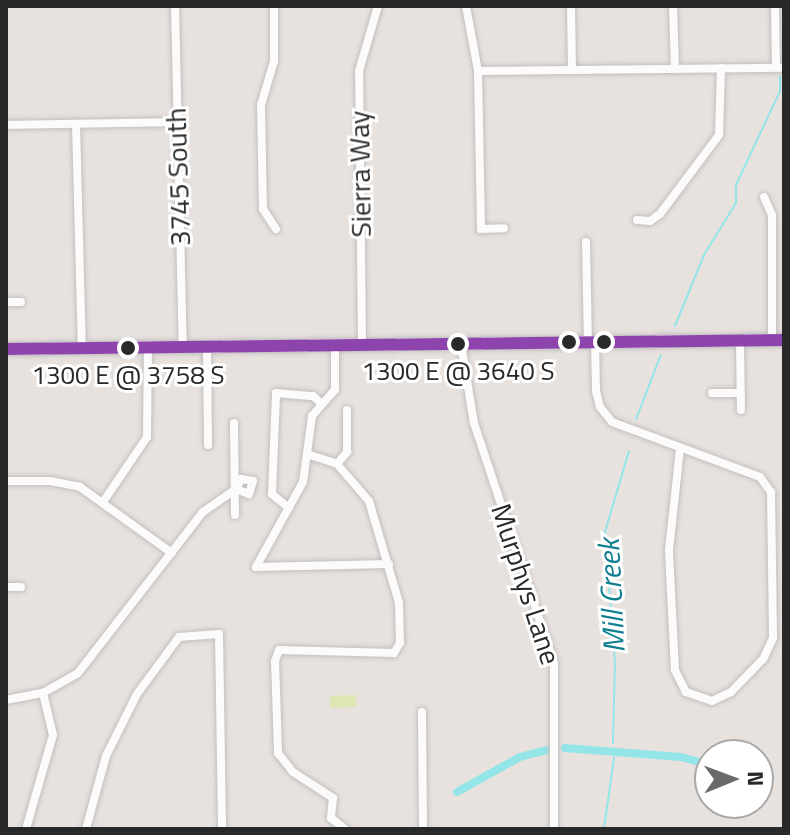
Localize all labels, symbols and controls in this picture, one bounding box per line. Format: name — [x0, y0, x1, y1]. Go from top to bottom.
street label: 3745 South — [159, 107, 197, 247]
street label: Sierra Way — [342, 110, 378, 238]
unlabelled marker — [561, 334, 577, 350]
unlabelled marker — [596, 334, 612, 350]
marker: 1300 E @ 3640 S — [450, 336, 466, 352]
marker: 1300 E @ 3758 S — [120, 340, 136, 356]
place label: 1300 E @ 3640 S — [361, 355, 555, 387]
place label: 1300 E @ 3758 S — [31, 359, 225, 391]
street label: Murphys Lane — [484, 499, 568, 669]
water label: Mill Creek — [590, 538, 632, 654]
north arrow — [694, 739, 774, 819]
text: N — [739, 771, 773, 787]

